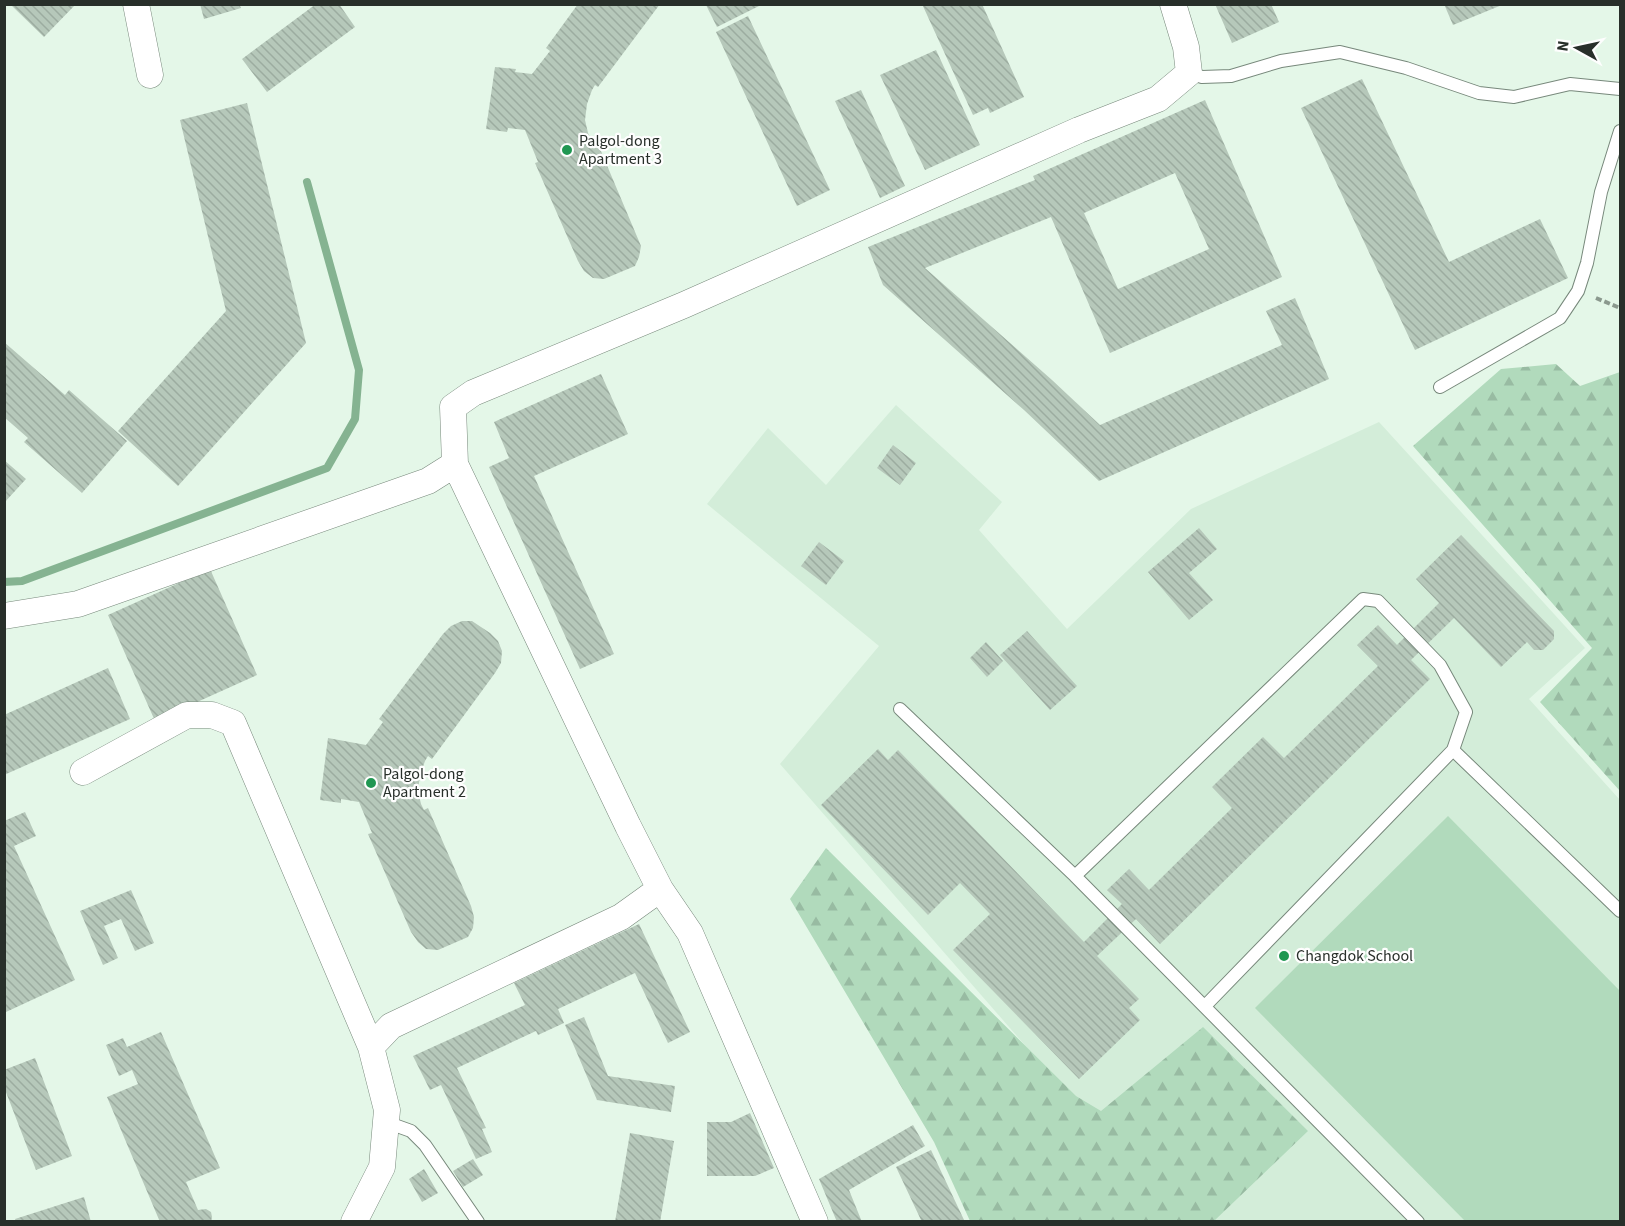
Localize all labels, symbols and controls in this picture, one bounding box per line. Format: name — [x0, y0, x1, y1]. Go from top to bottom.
north arrow — [1547, 18, 1607, 78]
text: N — [1552, 39, 1575, 53]
place label: Palgol-dong Apartment 3 — [579, 130, 662, 170]
marker: Palgol-dong Apartment 3 — [560, 143, 574, 157]
place label: Palgol-dong Apartment 2 — [383, 763, 466, 803]
marker: Palgol-dong Apartment 2 — [364, 776, 378, 790]
place label: Changdok School — [1296, 945, 1413, 967]
marker: Changdok School — [1277, 949, 1291, 963]

